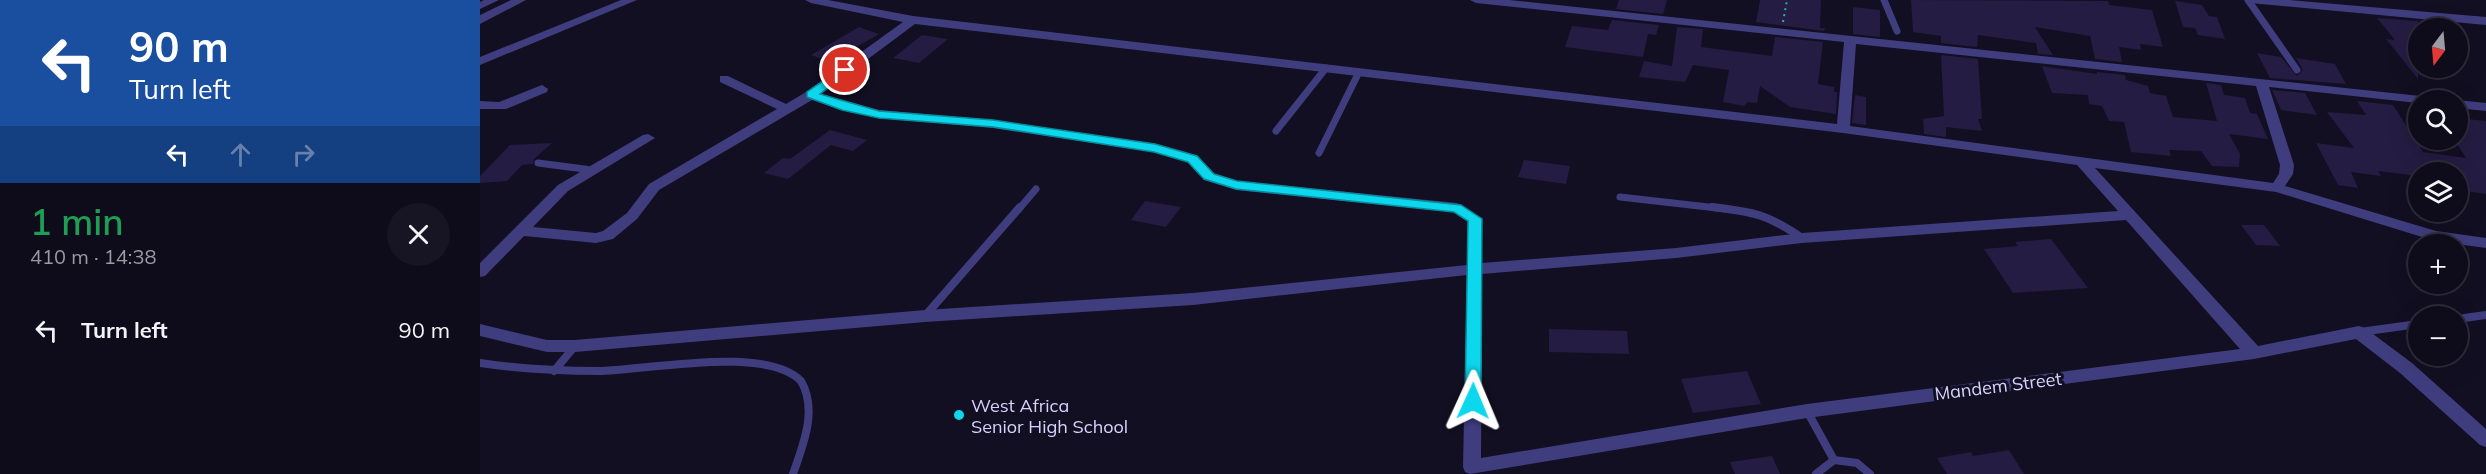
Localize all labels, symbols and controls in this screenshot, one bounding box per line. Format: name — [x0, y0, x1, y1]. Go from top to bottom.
north arrow — [2408, 18, 2468, 78]
map controls — [2408, 18, 2468, 366]
text: 90 m — [129, 20, 229, 73]
icon: left — [30, 24, 108, 102]
pin — [819, 44, 870, 95]
icon: arrive — [828, 53, 861, 86]
text: Turn left — [129, 72, 231, 106]
button: search — [2408, 90, 2468, 150]
icon: left — [161, 138, 194, 171]
icon: ahead — [224, 138, 257, 171]
icon: right — [287, 138, 320, 171]
button: layers — [2408, 162, 2468, 222]
text: 1 min — [30, 199, 124, 244]
button: close — [387, 203, 450, 266]
button: + — [2408, 234, 2468, 294]
text: 410 m · 14:38 — [30, 244, 156, 269]
button: − — [2408, 306, 2468, 366]
icon: left — [30, 314, 63, 347]
text: Turn left — [81, 316, 168, 344]
text: 90 m — [399, 316, 450, 344]
street label: Mandem Street — [1933, 367, 2063, 405]
position arrow — [1441, 369, 1505, 433]
place label: West Africa Senior High School — [971, 394, 1128, 438]
marker: West Africa Senior High School — [952, 408, 966, 422]

